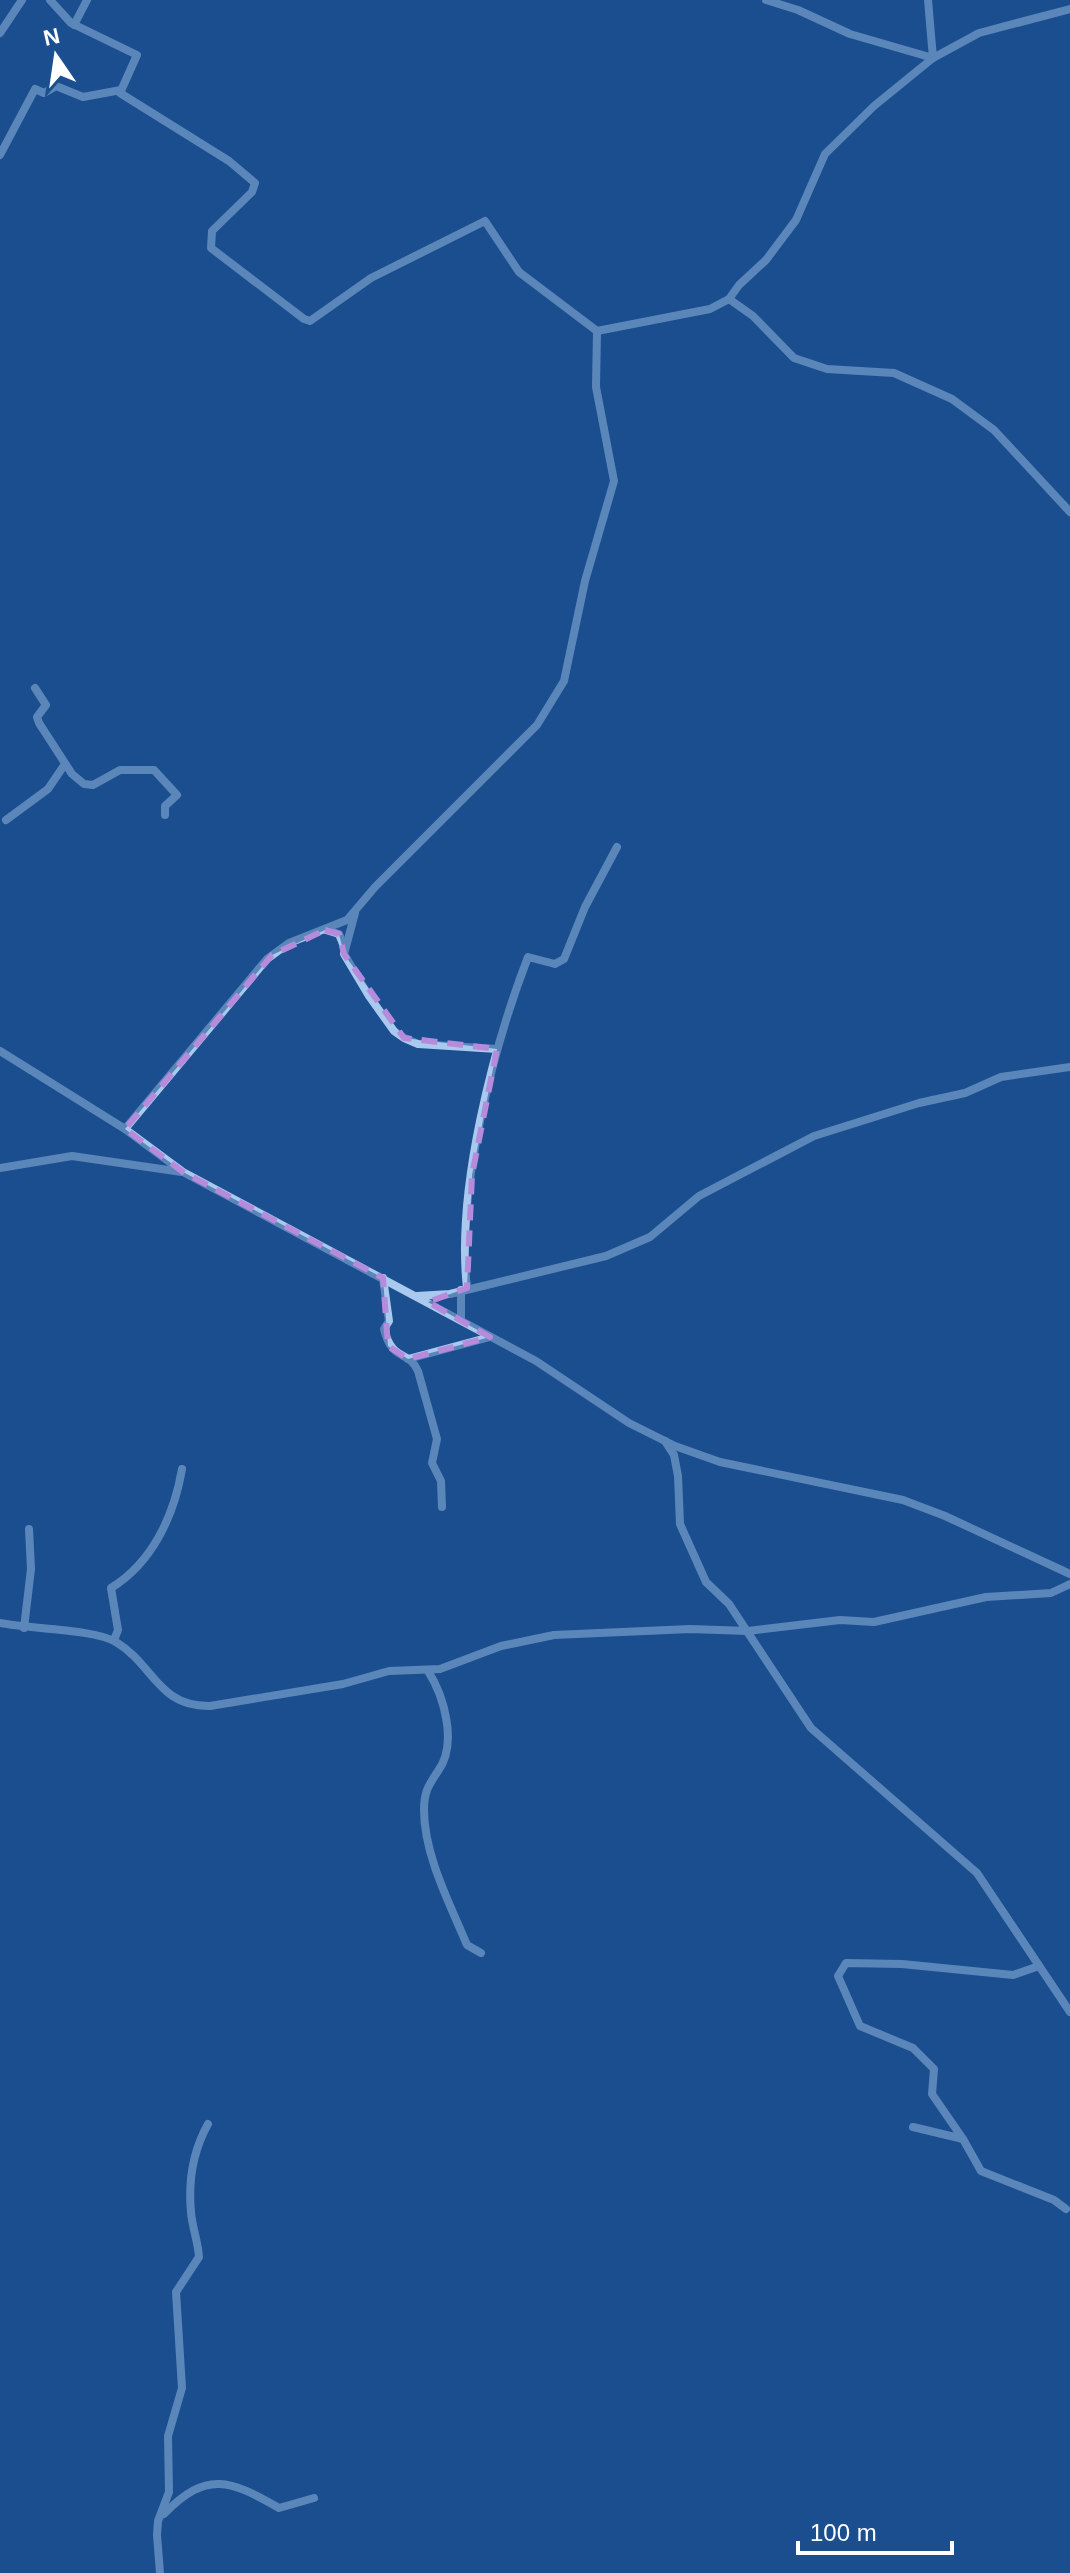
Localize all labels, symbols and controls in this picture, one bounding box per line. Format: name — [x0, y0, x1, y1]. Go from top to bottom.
north arrow — [16, 16, 96, 96]
text: N — [41, 23, 62, 51]
scale bar — [798, 2505, 952, 2555]
text: 100 m — [810, 2519, 877, 2546]

